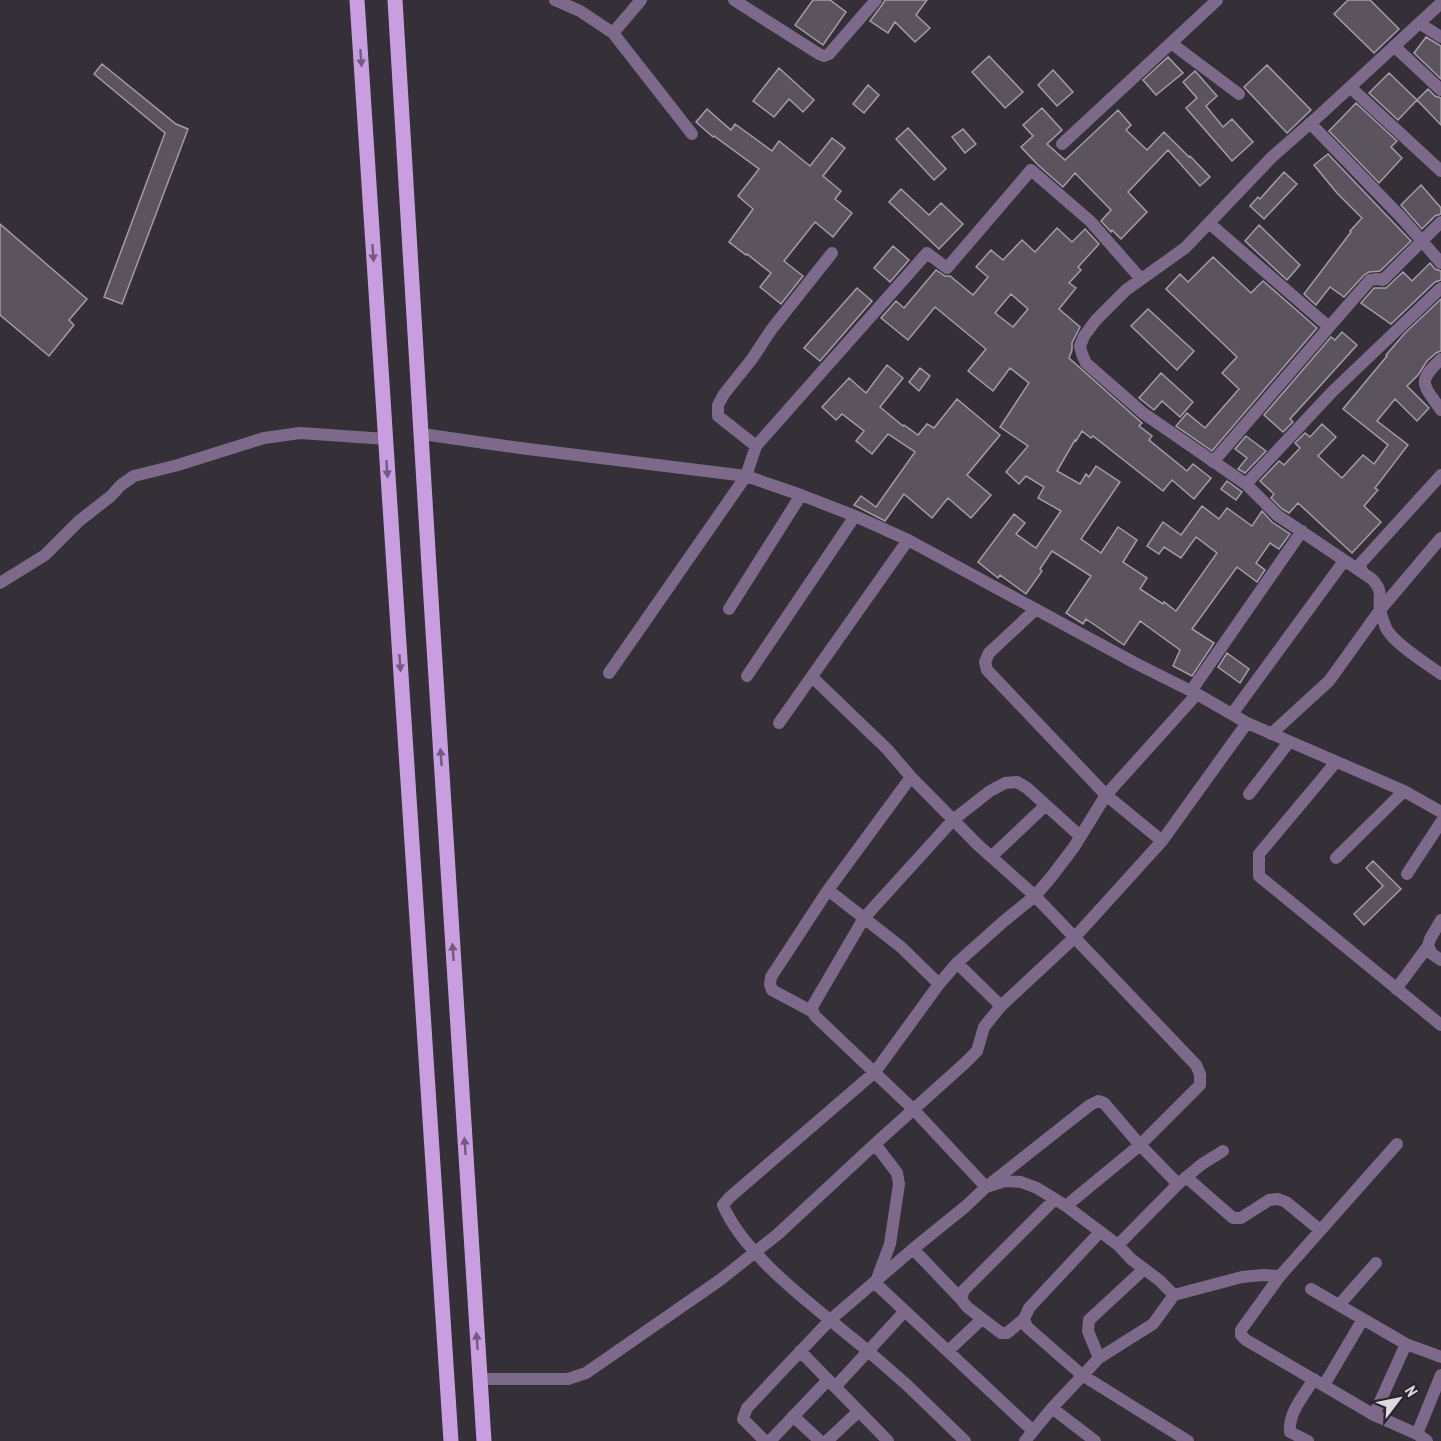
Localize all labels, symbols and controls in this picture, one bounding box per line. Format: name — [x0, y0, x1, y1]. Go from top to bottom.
one-way arrow — [356, 49, 365, 68]
one-way arrow — [369, 243, 378, 262]
one-way arrow — [383, 459, 392, 478]
one-way arrow — [395, 654, 405, 673]
one-way arrow — [436, 747, 445, 766]
one-way arrow — [448, 942, 457, 961]
one-way arrow — [460, 1137, 470, 1156]
one-way arrow — [472, 1331, 482, 1350]
north arrow — [1369, 1369, 1429, 1429]
text: N — [1401, 1382, 1422, 1400]

